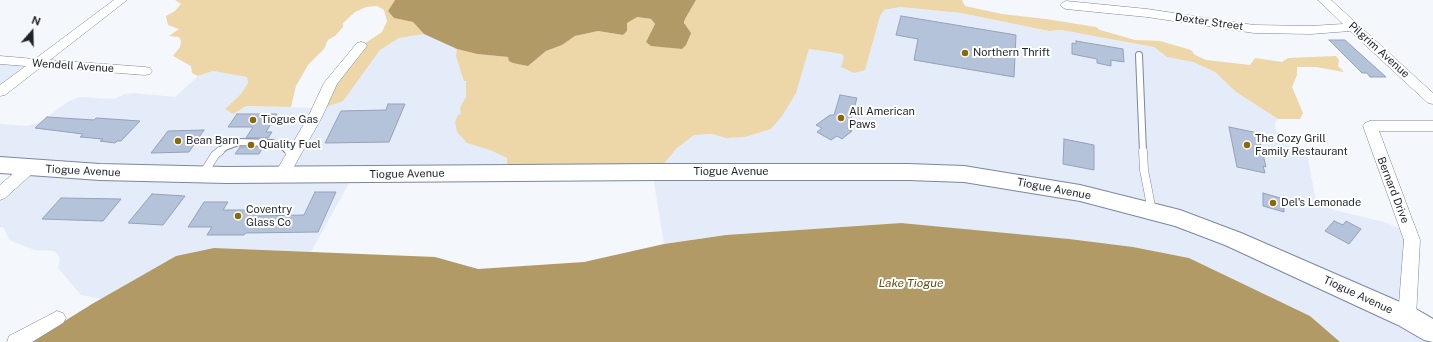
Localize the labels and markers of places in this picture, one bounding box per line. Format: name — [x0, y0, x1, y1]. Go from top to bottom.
place label: Northern Thrift — [973, 46, 1050, 60]
marker: Northern Thrift — [960, 48, 970, 58]
place label: All American Paws — [849, 105, 915, 131]
place label: Tiogue Gas — [261, 113, 318, 127]
marker: All American Paws — [836, 113, 846, 123]
marker: Tiogue Gas — [248, 115, 258, 125]
place label: The Cozy Grill Family Restaurant — [1255, 132, 1348, 158]
place label: Bean Barn — [186, 134, 239, 148]
marker: Bean Barn — [173, 136, 183, 146]
place label: Quality Fuel — [259, 138, 321, 152]
marker: Quality Fuel — [246, 140, 256, 150]
marker: The Cozy Grill Family Restaurant — [1242, 140, 1252, 150]
place label: Del's Lemonade — [1281, 196, 1361, 210]
marker: Del's Lemonade — [1268, 198, 1278, 208]
place label: Coventry Glass Co — [246, 203, 292, 229]
marker: Coventry Glass Co — [233, 211, 243, 221]

